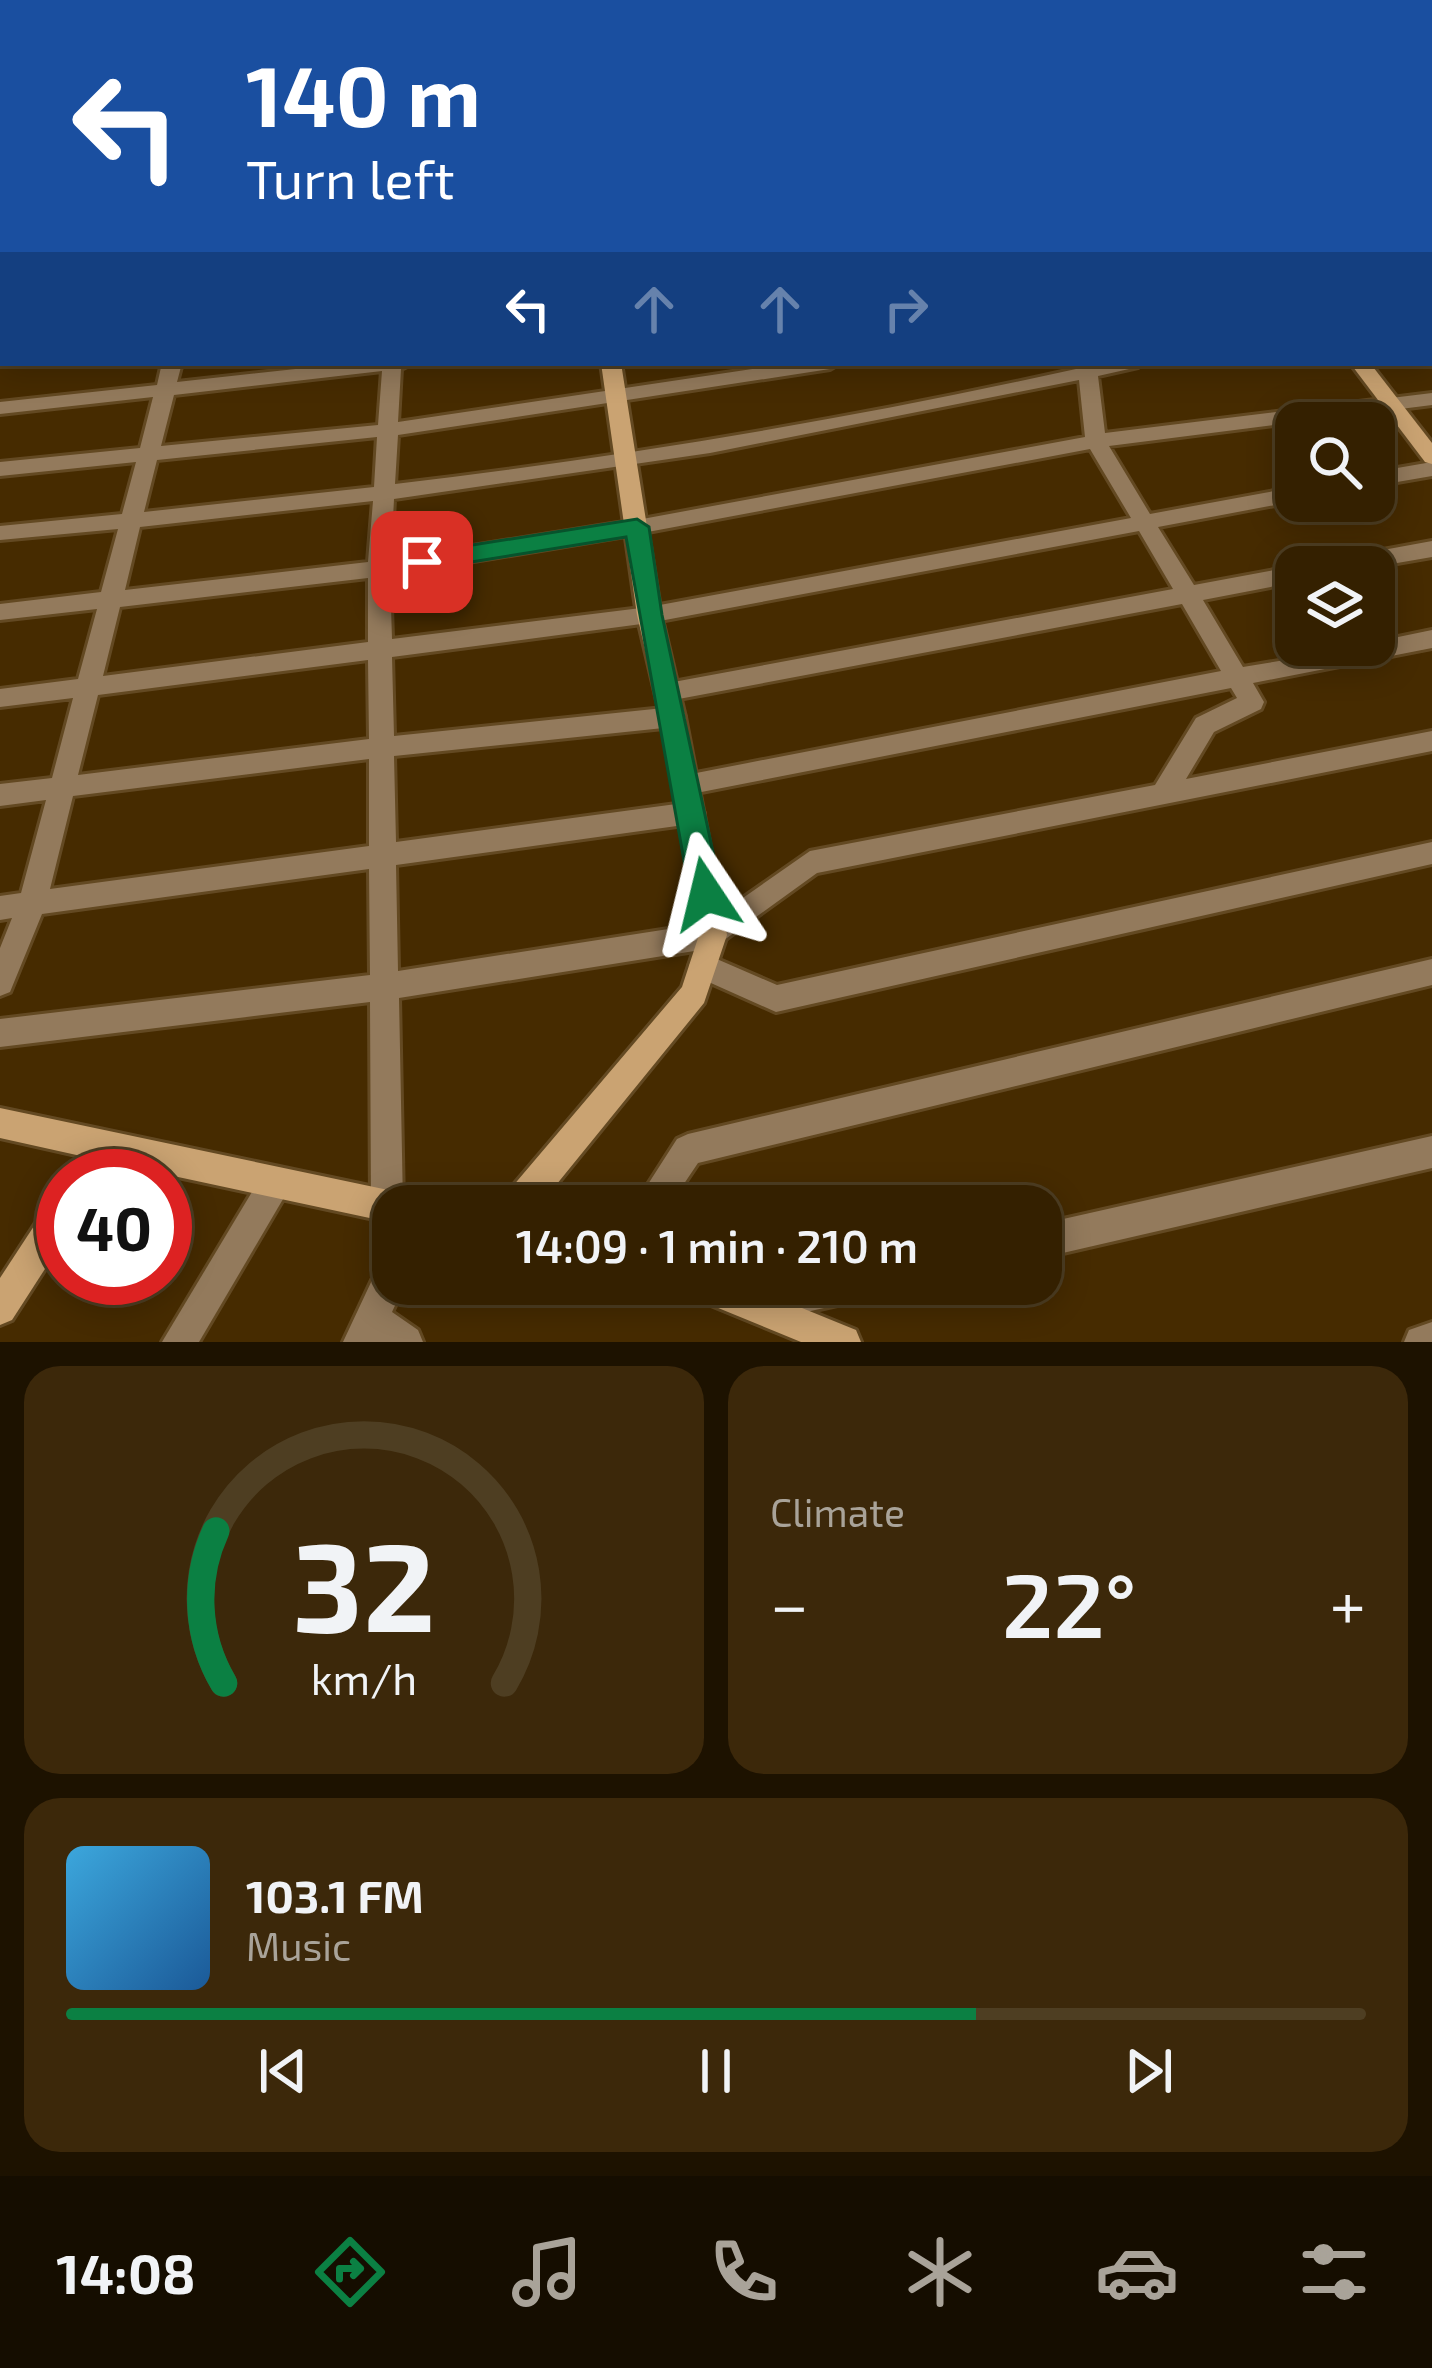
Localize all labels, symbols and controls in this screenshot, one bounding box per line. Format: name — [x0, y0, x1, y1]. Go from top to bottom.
text: 140 m — [246, 43, 481, 144]
icon: left — [48, 48, 204, 204]
text: Turn left — [246, 145, 455, 210]
icon: left — [495, 276, 561, 342]
icon: ahead — [621, 276, 687, 342]
icon: ahead — [747, 276, 813, 342]
icon: right — [873, 276, 939, 342]
map controls — [1275, 402, 1395, 666]
button: search — [1275, 402, 1395, 522]
pin — [371, 511, 473, 613]
icon: arrive — [389, 529, 455, 595]
button: layers — [1275, 546, 1395, 666]
position arrow — [643, 831, 769, 957]
speed limit sign: 40 — [36, 1149, 192, 1305]
text: 14:09 · 1 min · 210 m — [516, 1218, 918, 1272]
text: Climate — [770, 1488, 905, 1535]
text: 32 — [292, 1507, 436, 1657]
text: 22° — [1002, 1548, 1137, 1656]
text: − — [770, 1563, 809, 1642]
text: + — [1330, 1563, 1366, 1642]
text: km/h — [311, 1652, 417, 1704]
text: 103.1 FM — [246, 1868, 424, 1922]
text: Music — [246, 1922, 351, 1969]
icon: previous — [250, 2038, 316, 2104]
icon: pause — [683, 2038, 749, 2104]
icon: next — [1116, 2038, 1182, 2104]
icon: directions — [308, 2230, 392, 2314]
icon: music — [505, 2230, 589, 2314]
icon: phone — [702, 2230, 786, 2314]
icon: climate — [898, 2230, 982, 2314]
icon: car — [1095, 2230, 1179, 2314]
icon: filters — [1292, 2230, 1376, 2314]
text: 14:08 — [56, 2240, 196, 2305]

